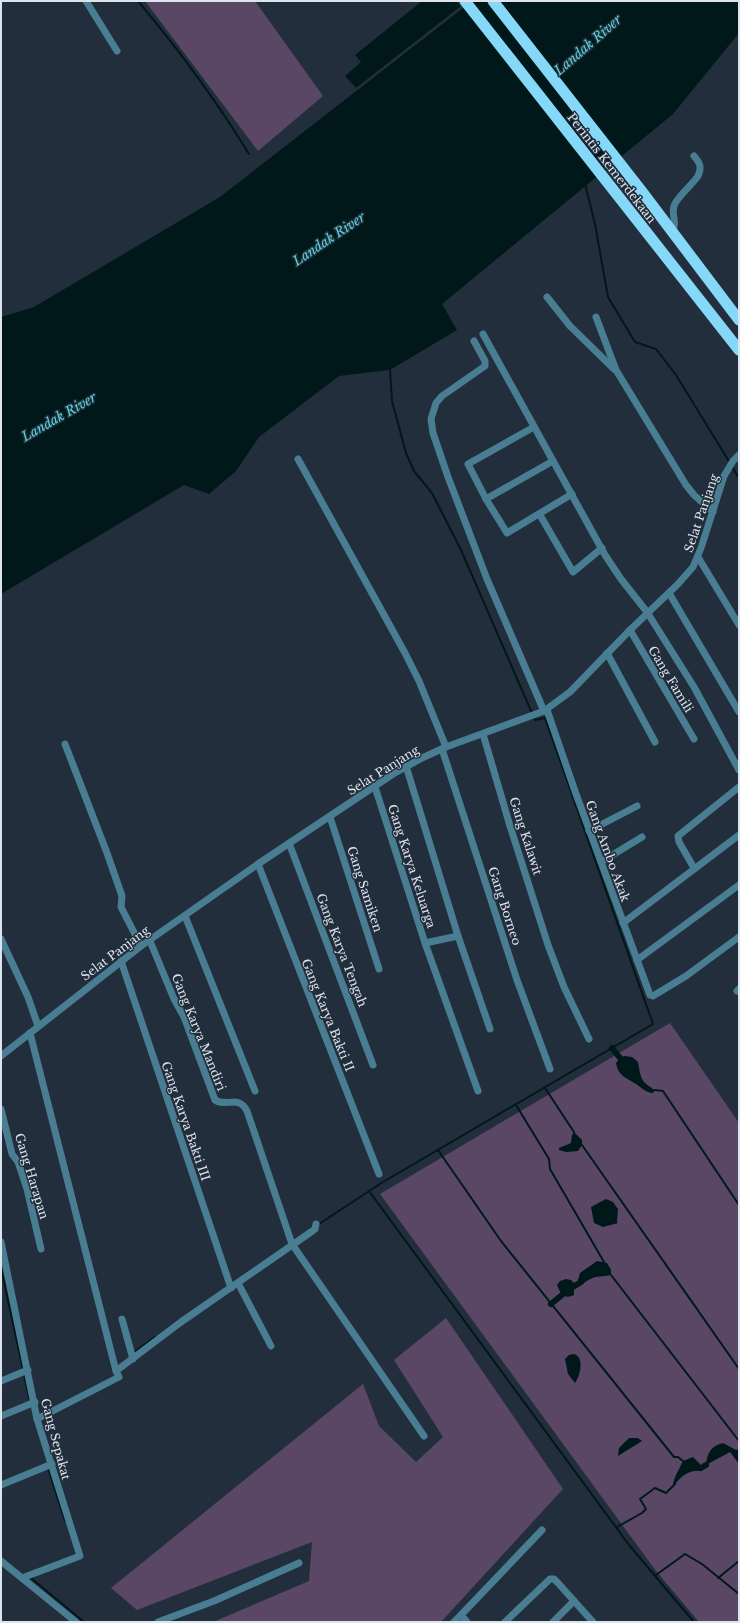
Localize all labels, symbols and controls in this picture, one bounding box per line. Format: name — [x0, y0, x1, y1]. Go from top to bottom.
water label: Landak River — [550, 10, 626, 80]
street label: Perintis Kemerdekaan — [564, 110, 660, 226]
water label: Landak River — [289, 208, 369, 270]
water label: Landak River — [18, 388, 100, 446]
street label: Selat Panjang — [681, 471, 722, 554]
street label: Gang Famili — [645, 643, 697, 715]
street label: Selat Panjang — [344, 742, 422, 798]
street label: Gang Kalawit — [506, 795, 546, 877]
street label: Gang Ambo Akak — [583, 798, 634, 904]
street label: Gang Karya Keluarga — [385, 802, 439, 930]
street label: Gang Samiken — [344, 844, 386, 934]
street label: Gang Borneo — [485, 865, 525, 947]
street label: Gang Karya Tengah — [313, 891, 371, 1009]
street label: Selat Panjang — [78, 922, 153, 984]
street label: Gang Karya Bakti II — [298, 956, 358, 1074]
street label: Gang Karya Mandiri — [169, 971, 229, 1093]
street label: Gang Karya Bakti III — [159, 1059, 214, 1183]
street label: Gang Harapan — [12, 1131, 52, 1221]
street label: Gang Sepakat — [38, 1397, 74, 1482]

